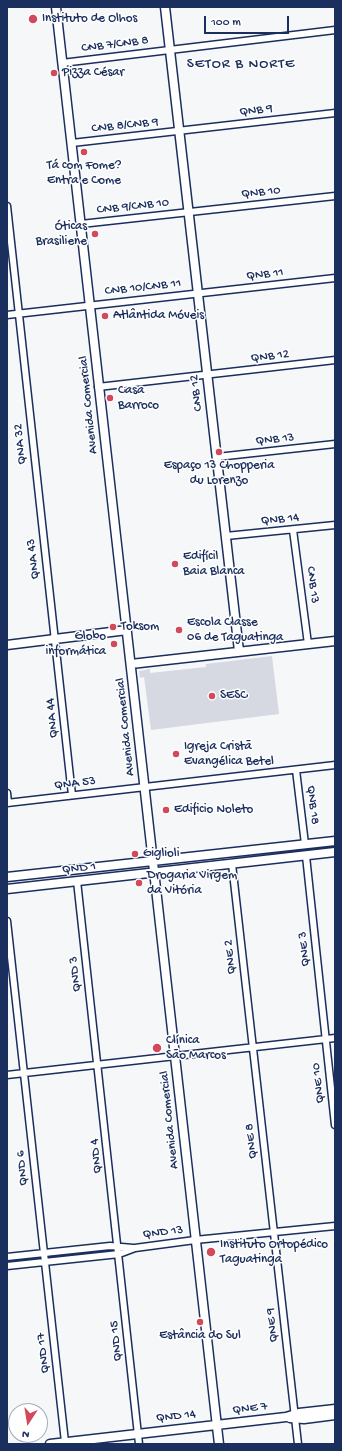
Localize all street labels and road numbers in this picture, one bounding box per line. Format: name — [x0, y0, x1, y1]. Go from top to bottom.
street label: CNB 7/CNB 8 — [81, 33, 149, 57]
street label: QNB 9 — [238, 101, 274, 121]
street label: CNB 8/CNB 9 — [91, 115, 159, 137]
street label: QNB 10 — [241, 183, 281, 203]
street label: CNB 9/CNB 10 — [96, 195, 170, 219]
street label: QNB 11 — [246, 265, 284, 285]
street label: CNB 10/CNB 11 — [104, 276, 182, 300]
street label: QNB 12 — [250, 347, 290, 367]
street label: Avenida Comercial — [76, 355, 102, 455]
street label: CNB 12 — [187, 374, 207, 412]
street label: QNA 32 — [11, 423, 31, 465]
street label: QNB 13 — [255, 430, 295, 450]
street label: QNB 14 — [260, 511, 300, 529]
street label: QNA 43 — [24, 538, 44, 580]
street label: CNB 13 — [302, 566, 322, 604]
street label: Avenida Comercial — [113, 677, 139, 777]
street label: QNA 44 — [43, 697, 63, 739]
street label: QNA 53 — [53, 774, 97, 794]
street label: QNB 18 — [302, 785, 322, 825]
street label: QND 1 — [61, 859, 97, 879]
street label: QNE 3 — [295, 931, 315, 967]
street label: QNE 2 — [221, 939, 241, 975]
street label: QND 3 — [66, 955, 86, 993]
street label: QNE 10 — [309, 1062, 329, 1104]
street label: Avenida Comercial — [157, 1070, 183, 1170]
street label: QNE 8 — [242, 1122, 262, 1160]
street label: QND 4 — [87, 1138, 107, 1174]
street label: QND 6 — [13, 1150, 33, 1186]
street label: QND 13 — [142, 1223, 184, 1243]
street label: QNE 9 — [263, 1307, 283, 1343]
street label: QND 15 — [107, 1320, 127, 1362]
street label: QND 17 — [34, 1332, 54, 1374]
street label: QNE 7 — [232, 1399, 268, 1419]
street label: QND 14 — [155, 1407, 197, 1427]

